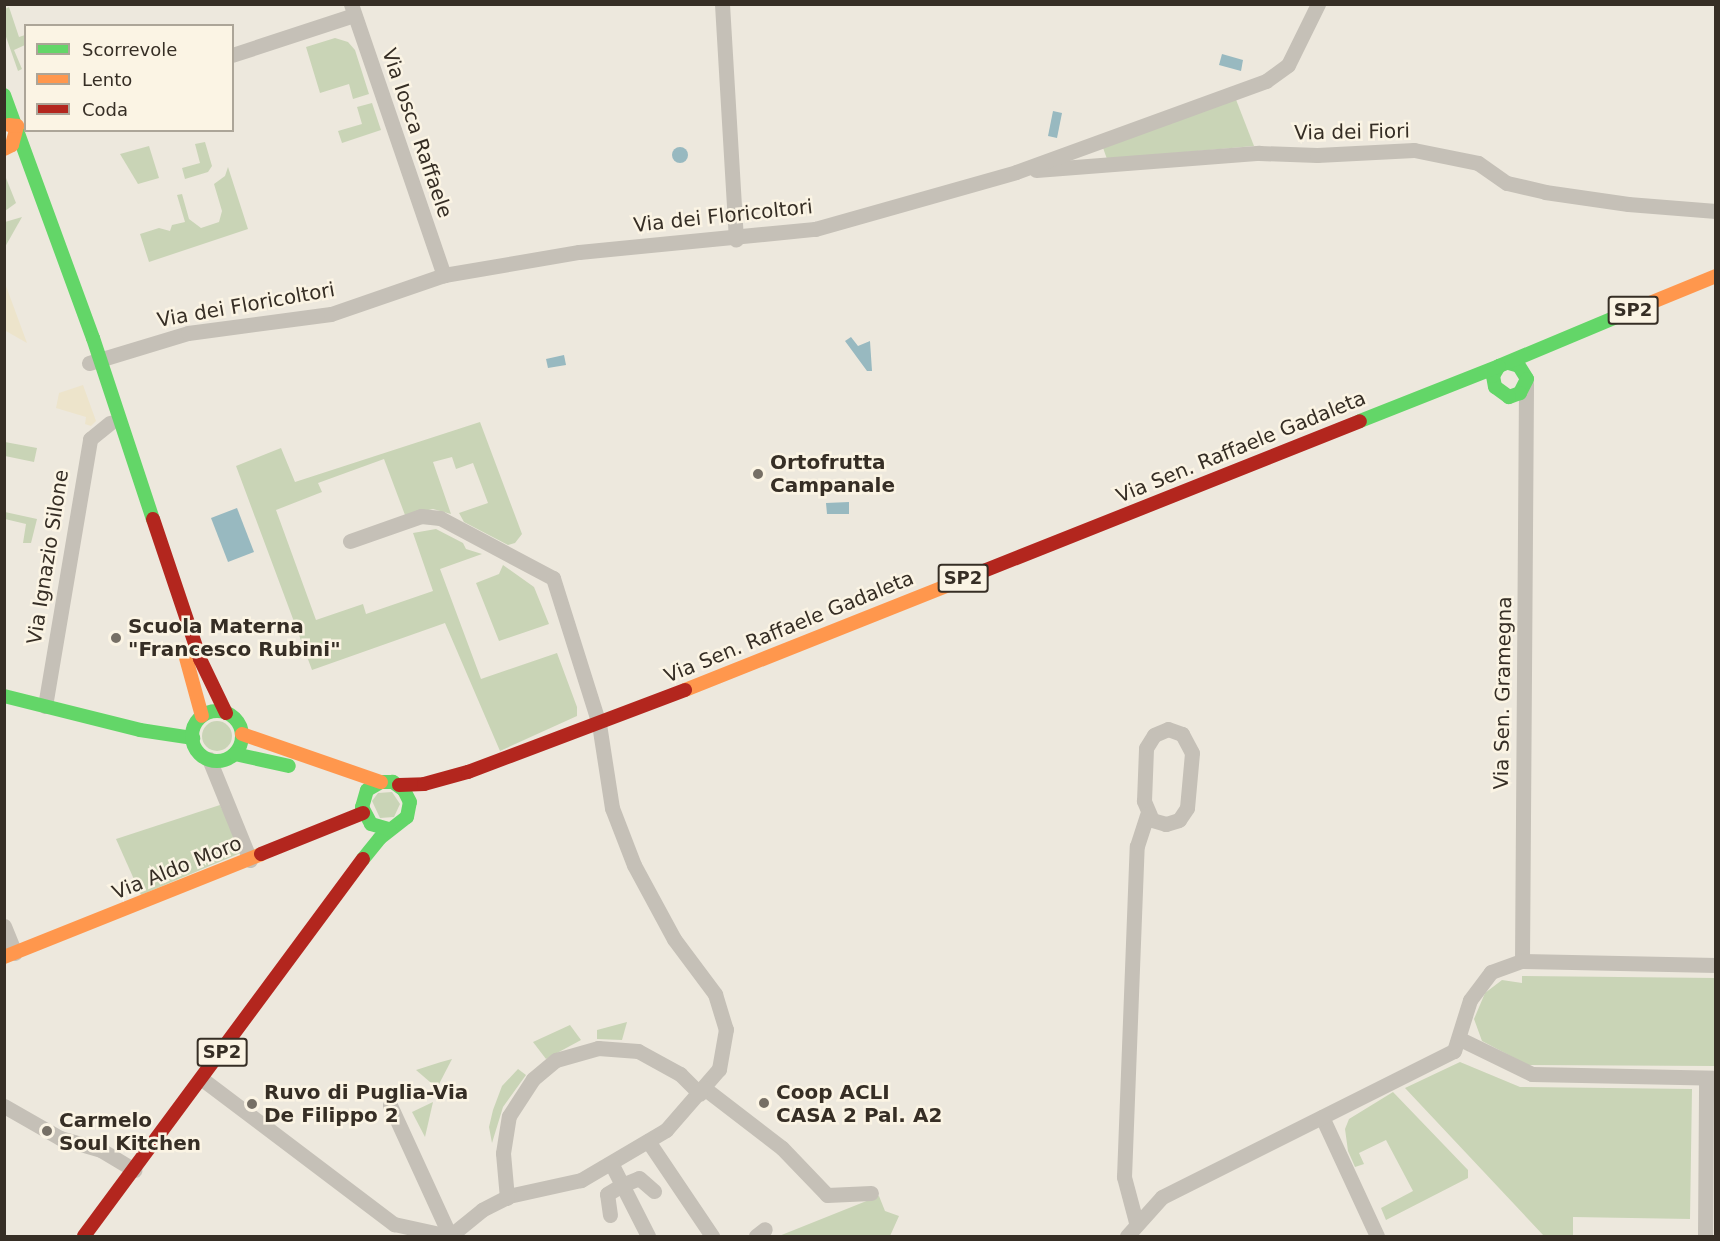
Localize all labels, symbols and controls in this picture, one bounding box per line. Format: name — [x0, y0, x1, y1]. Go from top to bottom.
legend — [24, 24, 234, 132]
text: Scorrevole — [82, 39, 177, 60]
street label: Via Iosca Raffaele — [377, 45, 457, 221]
text: Lento — [82, 69, 132, 90]
text: Coda — [82, 99, 128, 120]
street label: Via dei Fiori — [1294, 119, 1410, 145]
street label: Via dei Floricoltori — [632, 195, 814, 237]
street label: Via dei Floricoltori — [155, 278, 337, 332]
road number: SP2 — [1608, 295, 1658, 325]
street label: Via Sen. Raffaele Gadaleta — [1113, 386, 1369, 508]
place label: Ortofrutta Campanale — [770, 450, 895, 497]
marker: Ortofrutta Campanale — [751, 467, 765, 481]
street label: Via Ignazio Silone — [22, 468, 74, 646]
road number: SP2 — [938, 563, 988, 593]
street label: Via Sen. Raffaele Gadaleta — [661, 566, 917, 688]
street label: Via Sen. Gramegna — [1489, 596, 1517, 790]
place label: Scuola Materna "Francesco Rubini" — [128, 614, 341, 661]
marker: Scuola Materna "Francesco Rubini" — [109, 631, 123, 645]
street label: Via Aldo Moro — [109, 831, 245, 905]
road number: SP2 — [196, 1037, 248, 1067]
place label: Ruvo di Puglia-Via De Filippo 2 — [264, 1080, 468, 1127]
place label: Coop ACLI CASA 2 Pal. A2 — [776, 1080, 942, 1127]
marker: Coop ACLI CASA 2 Pal. A2 — [757, 1096, 771, 1110]
marker: Ruvo di Puglia-Via De Filippo 2 — [245, 1097, 259, 1111]
place label: Carmelo Soul Kitchen — [59, 1108, 201, 1155]
marker: Carmelo Soul Kitchen — [40, 1124, 54, 1138]

